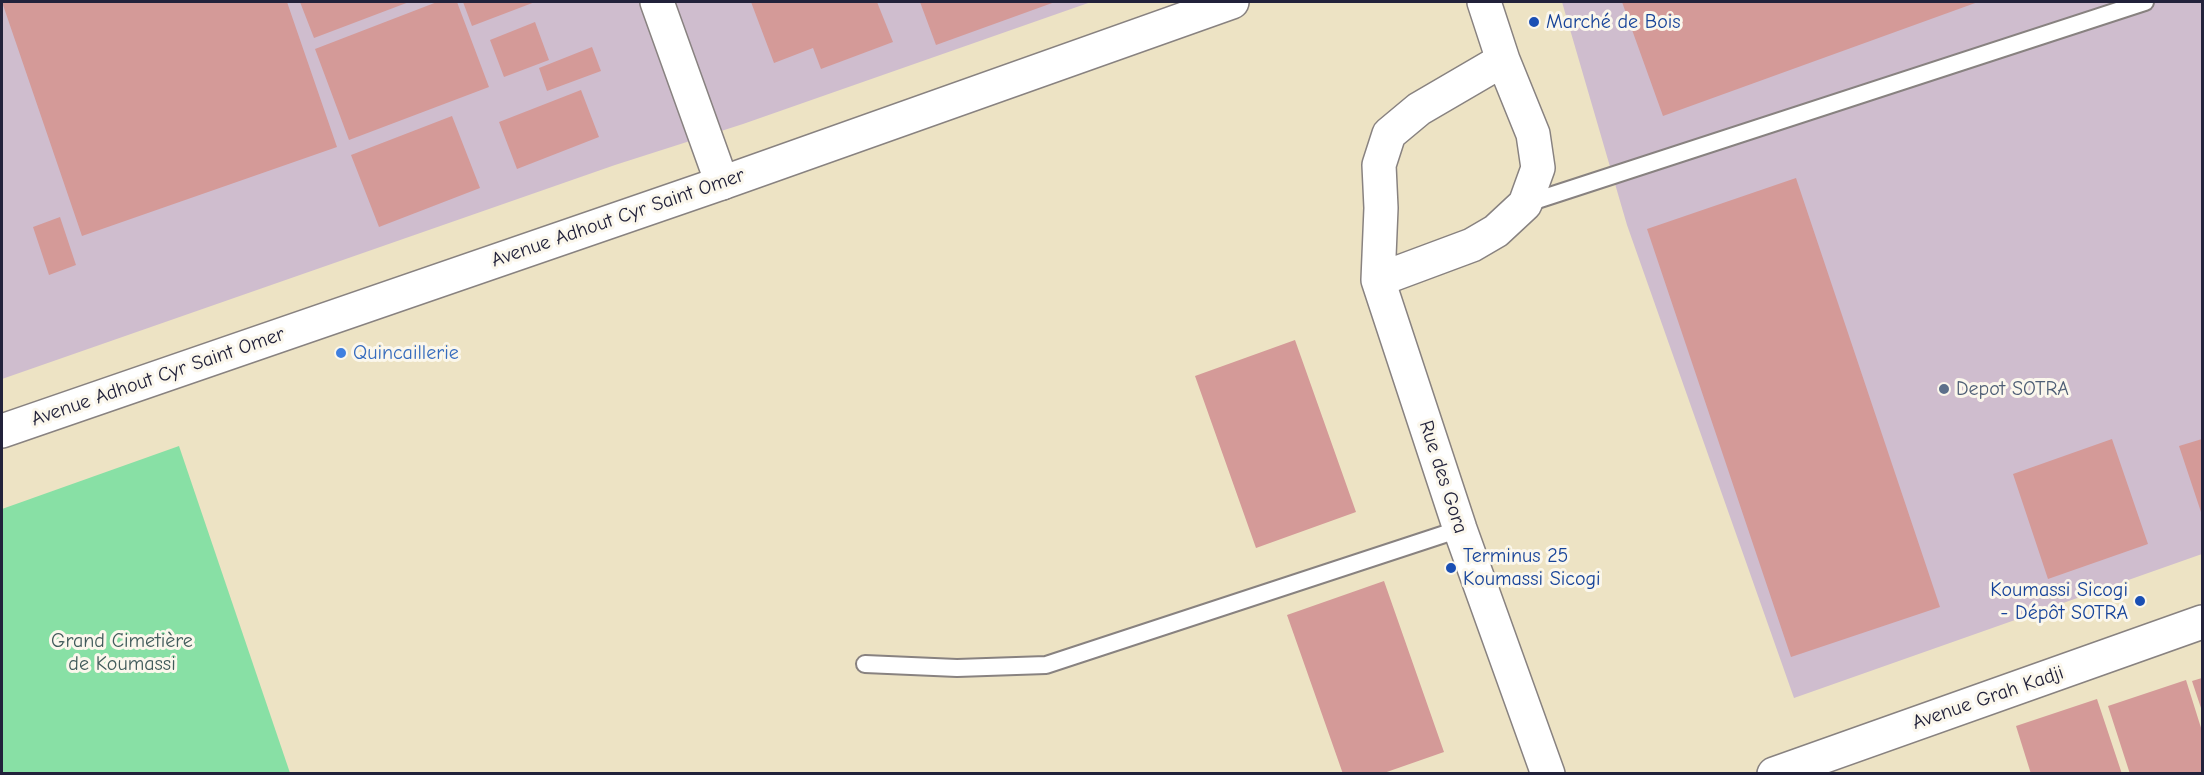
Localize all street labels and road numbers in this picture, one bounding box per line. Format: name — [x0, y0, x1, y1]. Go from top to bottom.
street label: Avenue Adhout Cyr Saint Omer — [488, 163, 748, 273]
street label: Avenue Adhout Cyr Saint Omer — [28, 322, 288, 432]
street label: Rue des Gora — [1413, 418, 1473, 536]
street label: Avenue Grah Kadji — [1909, 661, 2067, 735]

